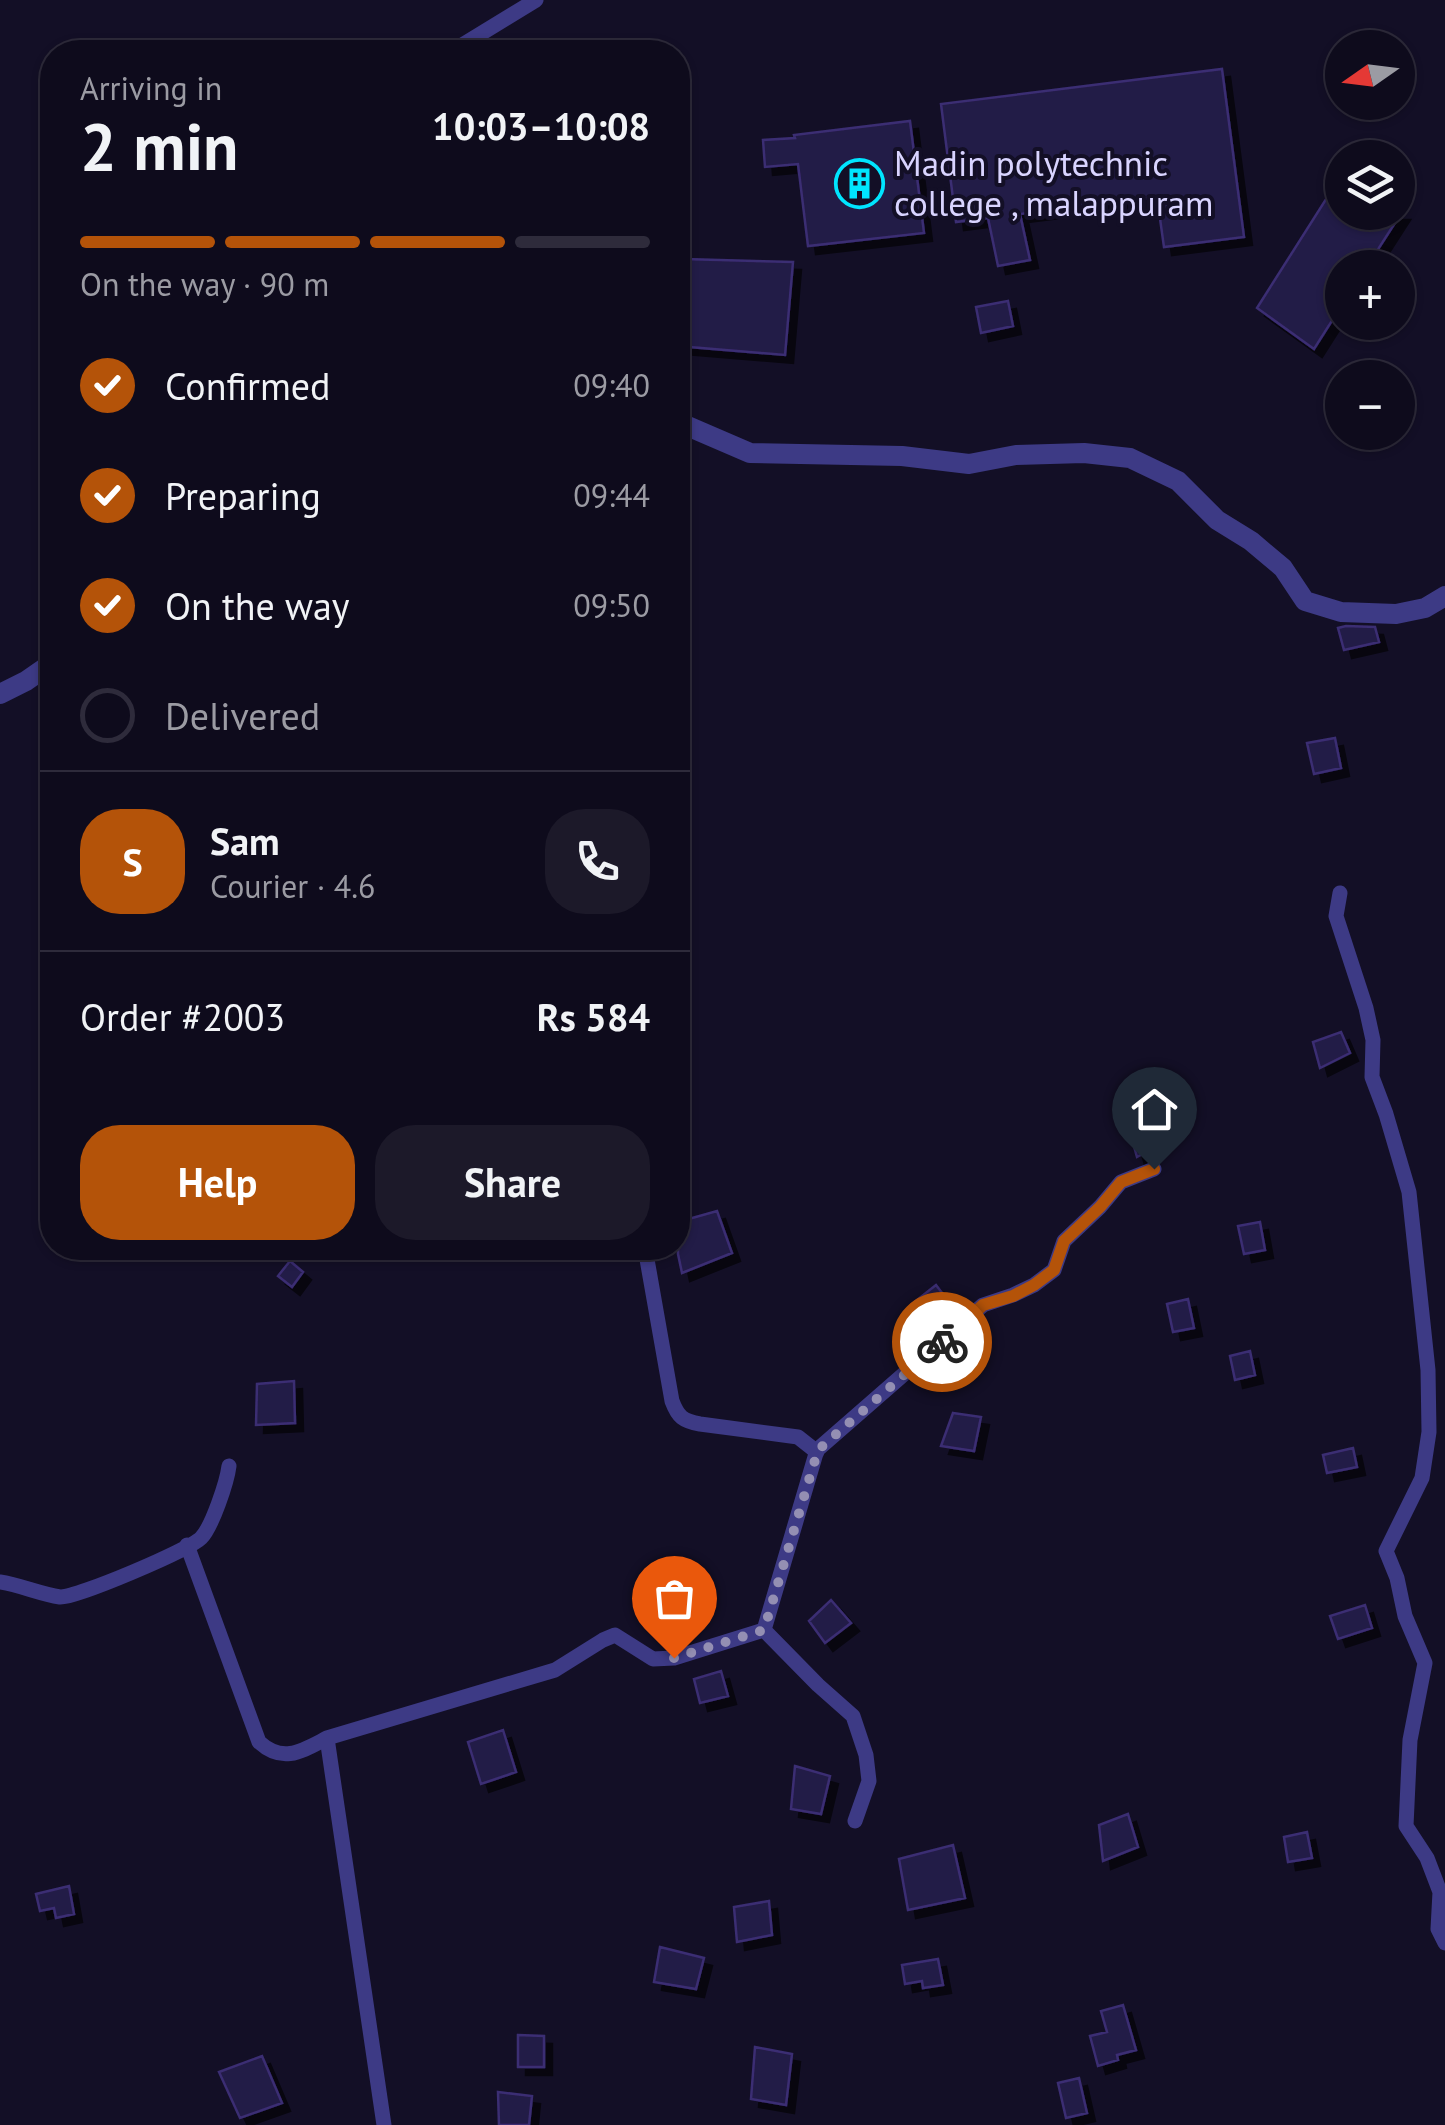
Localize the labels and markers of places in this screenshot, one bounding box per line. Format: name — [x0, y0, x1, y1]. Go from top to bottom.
place label: Madin polytechnic college , malappuram — [894, 140, 1213, 226]
building icon: Madin polytechnic college , malappuram — [833, 158, 885, 210]
pin — [1112, 1067, 1197, 1170]
pin — [632, 1556, 717, 1659]

